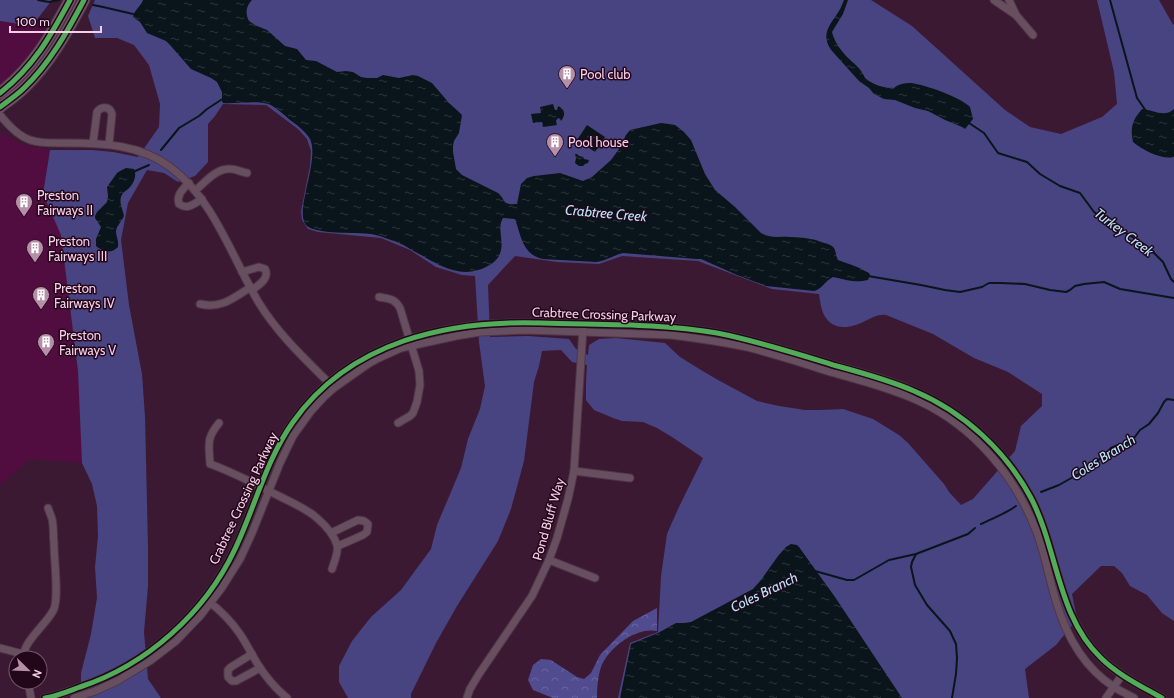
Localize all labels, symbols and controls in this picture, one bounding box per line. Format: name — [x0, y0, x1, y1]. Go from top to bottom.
scale bar — [10, 8, 101, 34]
text: 100 m — [16, 14, 50, 29]
building icon: Pool club — [557, 64, 577, 89]
place label: Pool club — [580, 66, 631, 82]
building icon: Pool house — [545, 132, 565, 157]
place label: Pool house — [568, 134, 629, 150]
place label: Preston Fairways II — [37, 187, 93, 218]
building icon: Preston Fairways II — [14, 192, 34, 217]
water label: Crabtree Creek — [564, 200, 649, 226]
water label: Turkey Creek — [1091, 204, 1158, 261]
place label: Preston Fairways III — [48, 233, 107, 264]
building icon: Preston Fairways III — [25, 238, 45, 263]
place label: Preston Fairways IV — [54, 280, 115, 311]
building icon: Preston Fairways IV — [31, 285, 51, 310]
street label: Crabtree Crossing Parkway — [532, 303, 677, 325]
place label: Preston Fairways V — [59, 327, 116, 358]
building icon: Preston Fairways V — [36, 332, 56, 357]
street label: Crabtree Crossing Parkway — [205, 429, 281, 567]
water label: Coles Branch — [1067, 430, 1139, 484]
street label: Pond Bluff Way — [529, 475, 568, 562]
water label: Coles Branch — [727, 568, 801, 616]
north arrow — [8, 650, 48, 690]
text: N — [29, 668, 45, 680]

